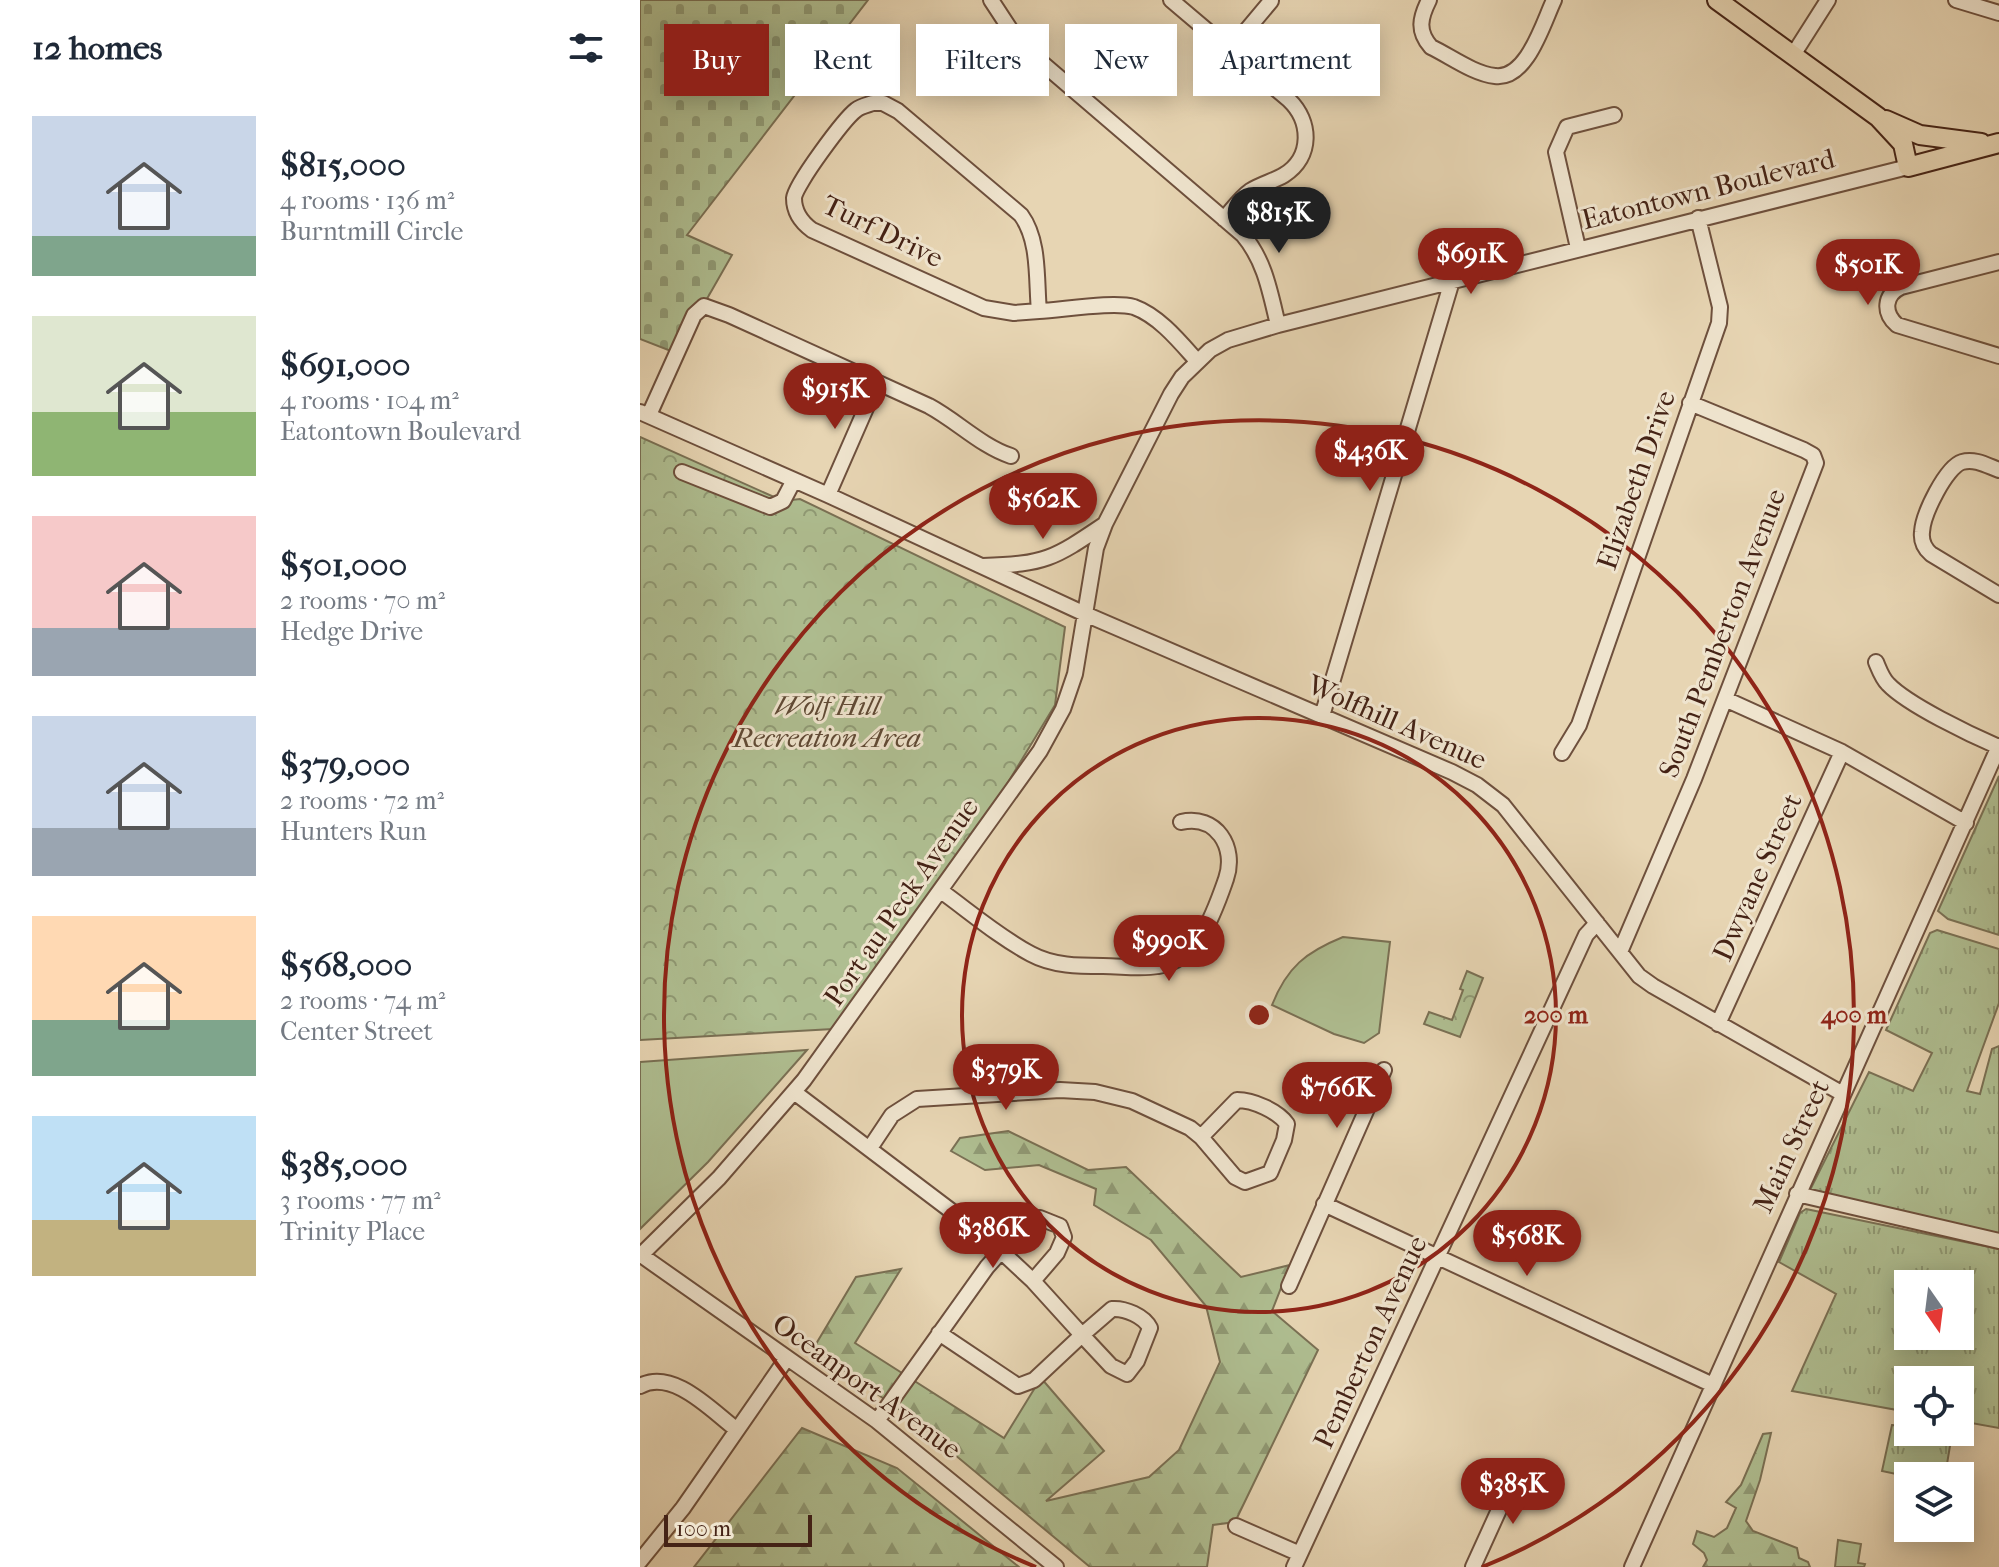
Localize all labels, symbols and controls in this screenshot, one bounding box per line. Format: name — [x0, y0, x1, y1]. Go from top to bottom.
chip: Buy — [664, 24, 769, 96]
chip: Rent — [785, 24, 900, 96]
chip: Filters — [916, 24, 1049, 96]
chip: New — [1065, 24, 1177, 96]
chip: Apartment — [1193, 24, 1380, 96]
icon: filters — [564, 26, 608, 70]
text: 12 homes — [32, 28, 162, 68]
street label: Eatontown Boulevard — [1578, 141, 1839, 236]
text: $815,000 — [280, 145, 406, 185]
icon: home — [96, 148, 192, 244]
text: 4 rooms · 136 m² — [280, 185, 454, 216]
pin: $815K — [1223, 187, 1335, 255]
street label: Turf Drive — [818, 188, 949, 274]
text: $815K — [1246, 197, 1312, 228]
text: Burntmill Circle — [280, 216, 463, 247]
pin: $691K — [1415, 228, 1527, 296]
text: $691K — [1436, 238, 1506, 269]
pin: $501K — [1812, 239, 1924, 307]
text: $501K — [1834, 249, 1902, 280]
text: $691,000 — [280, 345, 410, 385]
icon: home — [96, 348, 192, 444]
pin: $915K — [779, 363, 891, 431]
text: $915K — [801, 373, 869, 404]
text: 4 rooms · 104 m² — [280, 385, 459, 416]
street label: Elizabeth Drive — [1590, 386, 1682, 574]
text: Eatontown Boulevard — [280, 416, 521, 447]
pin: $436K — [1314, 425, 1426, 493]
text: $436K — [1333, 435, 1407, 466]
pin: $562K — [987, 473, 1099, 541]
text: $562K — [1007, 483, 1079, 514]
street label: South Pemberton Avenue — [1652, 484, 1792, 782]
text: $501,000 — [280, 545, 407, 585]
icon: home — [96, 548, 192, 644]
text: 2 rooms · 70 m² — [280, 585, 445, 616]
text: Hedge Drive — [280, 616, 423, 647]
street label: Wolfhill Avenue — [1301, 667, 1492, 776]
park label: Wolf Hill Recreation Area — [731, 689, 921, 754]
text: $379,000 — [280, 745, 410, 785]
icon: home — [96, 748, 192, 844]
text: 2 rooms · 72 m² — [280, 785, 444, 816]
street label: Dwyane Street — [1705, 788, 1809, 966]
street label: Port au Peck Avenue — [817, 792, 985, 1012]
text: Hunters Run — [280, 816, 427, 847]
pin: $990K — [1113, 915, 1225, 983]
text: $990K — [1132, 925, 1206, 956]
text: $568,000 — [280, 945, 412, 985]
icon: home — [96, 948, 192, 1044]
text: 2 rooms · 74 m² — [280, 985, 445, 1016]
centre of rings — [1245, 1001, 1273, 1029]
text: 200 m — [1524, 1001, 1589, 1029]
text: 400 m — [1820, 1001, 1888, 1030]
text: Center Street — [280, 1016, 433, 1047]
pin: $379K — [950, 1044, 1062, 1112]
text: $379K — [971, 1054, 1041, 1085]
pin: $766K — [1281, 1062, 1393, 1130]
text: $766K — [1300, 1072, 1374, 1103]
street label: Main Street — [1746, 1074, 1836, 1218]
text: $385,000 — [280, 1145, 408, 1185]
icon: home — [96, 1148, 192, 1244]
text: 3 rooms · 77 m² — [280, 1185, 441, 1216]
pin: $386K — [937, 1202, 1049, 1270]
pin: $568K — [1471, 1210, 1583, 1278]
text: $386K — [957, 1212, 1029, 1243]
text: Trinity Place — [280, 1216, 425, 1247]
text: $568K — [1491, 1220, 1563, 1251]
street label: Pemberton Avenue — [1306, 1230, 1434, 1453]
north arrow — [1894, 1270, 1974, 1350]
map controls — [1894, 1270, 1974, 1542]
street label: Oceanport Avenue — [766, 1306, 968, 1466]
button: locate — [1894, 1366, 1974, 1446]
pin: $385K — [1457, 1458, 1569, 1526]
button: layers — [1894, 1462, 1974, 1542]
text: $385K — [1479, 1468, 1547, 1499]
scale bar — [664, 1511, 812, 1547]
text: 100 m — [676, 1516, 731, 1542]

